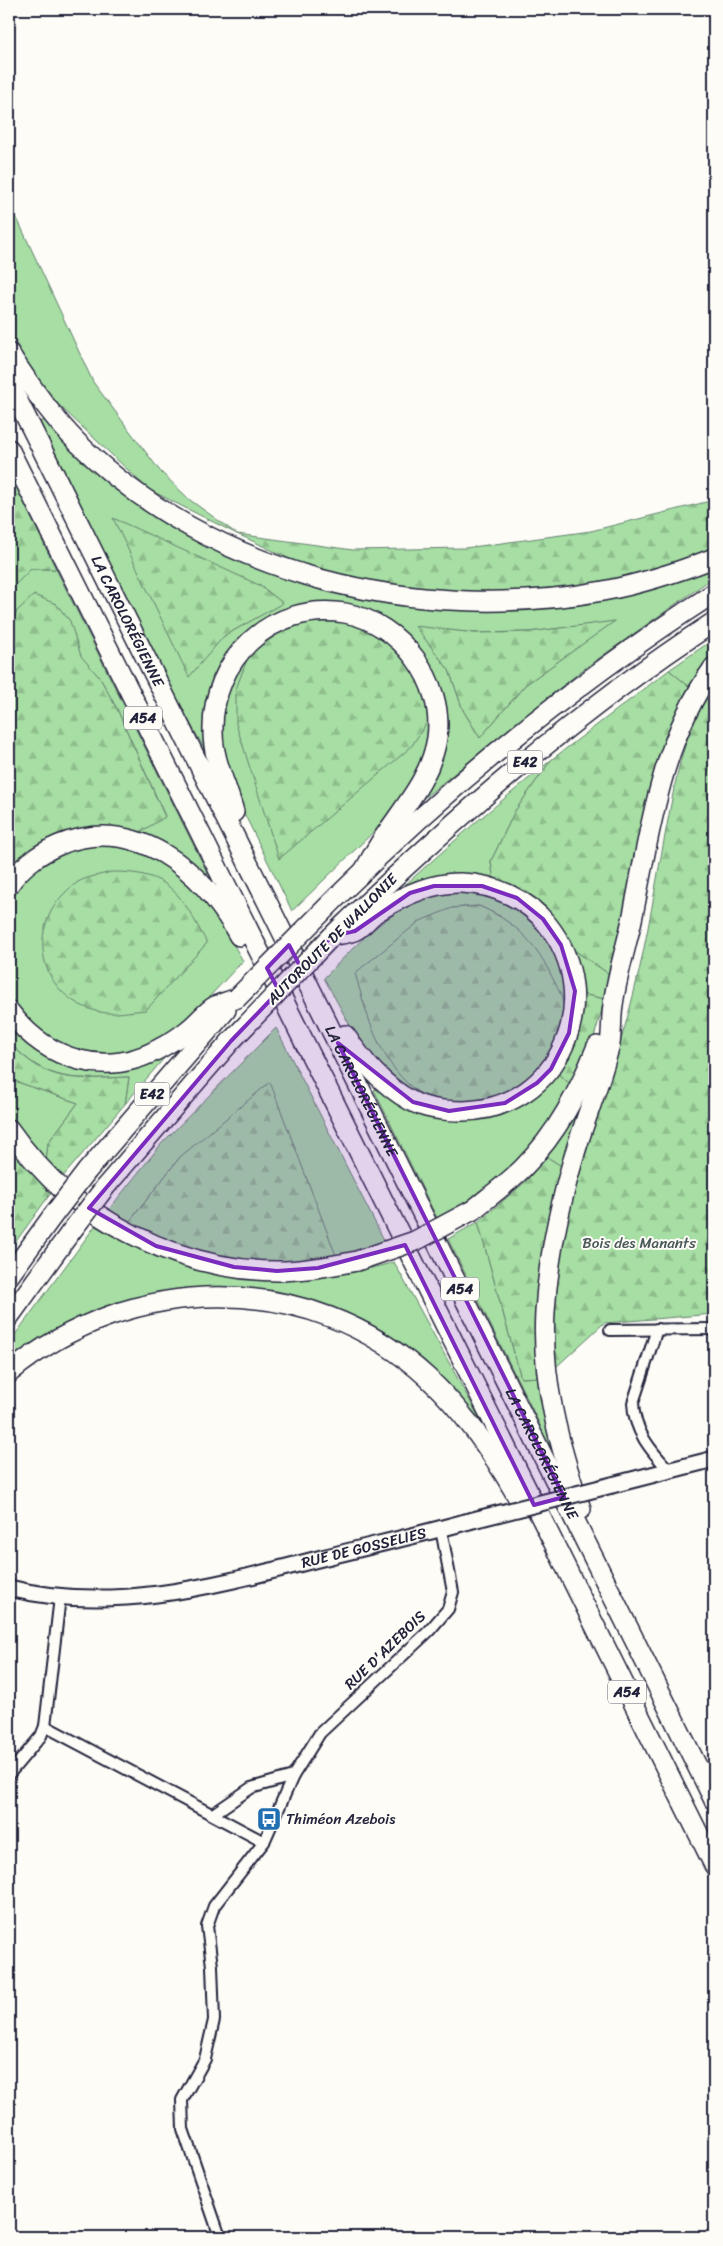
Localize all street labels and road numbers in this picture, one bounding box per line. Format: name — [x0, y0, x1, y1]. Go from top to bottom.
street label: LA CAROLORÉGIENNE — [84, 551, 172, 693]
road number: A54 — [124, 706, 162, 730]
road number: E42 — [508, 750, 542, 774]
street label: AUTOROUTE DE WALLONIE — [259, 866, 405, 1012]
street label: LA CAROLORÉGIENNE — [318, 1021, 406, 1163]
road number: E42 — [134, 1082, 170, 1106]
road number: A54 — [441, 1278, 479, 1300]
street label: LA CAROLORÉGIENNE — [498, 1383, 586, 1526]
street label: RUE DE GOSSELIES — [298, 1520, 430, 1576]
street label: RUE D'AZEBOIS — [338, 1603, 433, 1696]
road number: A54 — [608, 1680, 646, 1704]

